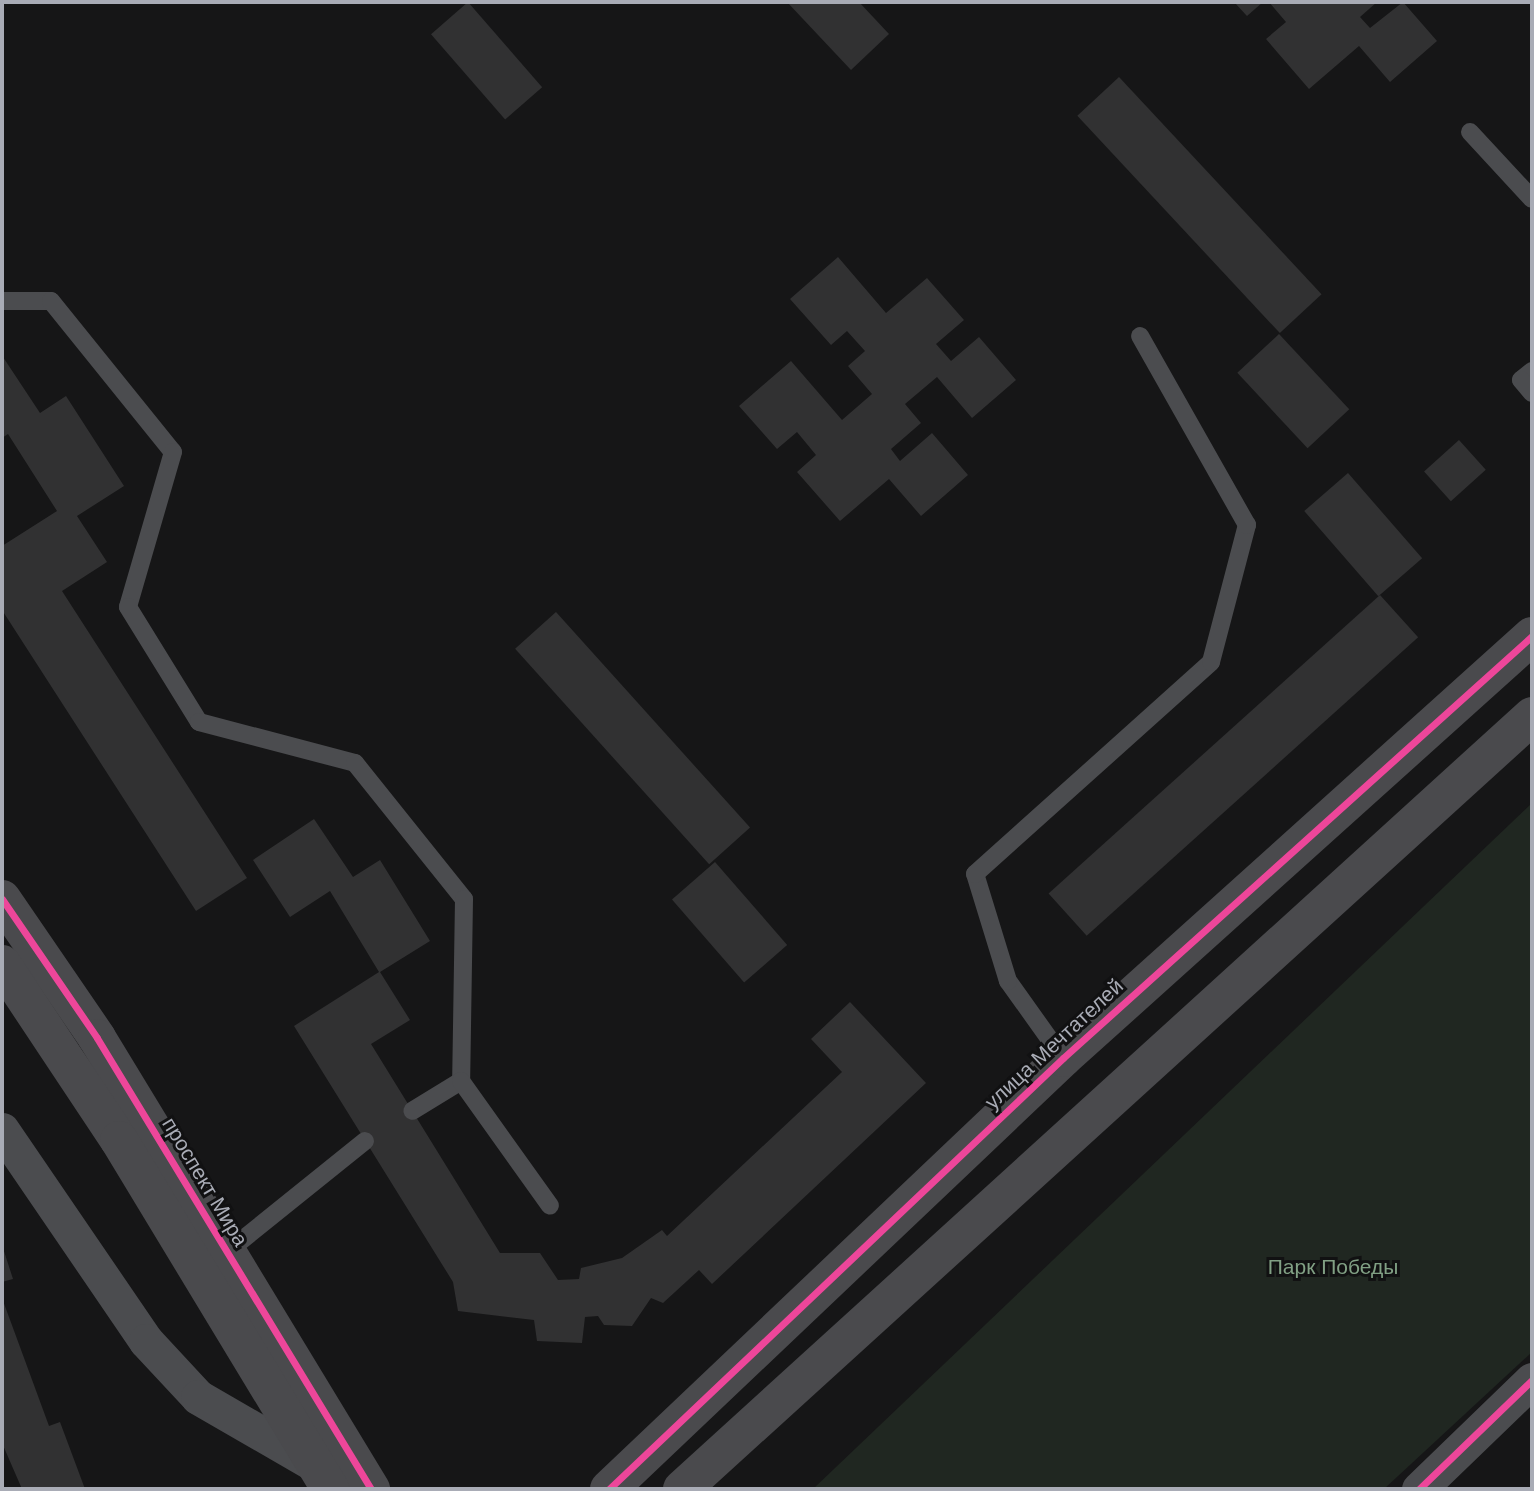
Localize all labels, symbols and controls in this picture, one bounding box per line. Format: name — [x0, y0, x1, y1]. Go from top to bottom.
street label: улица Мечтателей — [980, 973, 1128, 1115]
street label: проспект Мира — [157, 1113, 253, 1251]
park label: Парк Победы — [1268, 1254, 1398, 1280]

